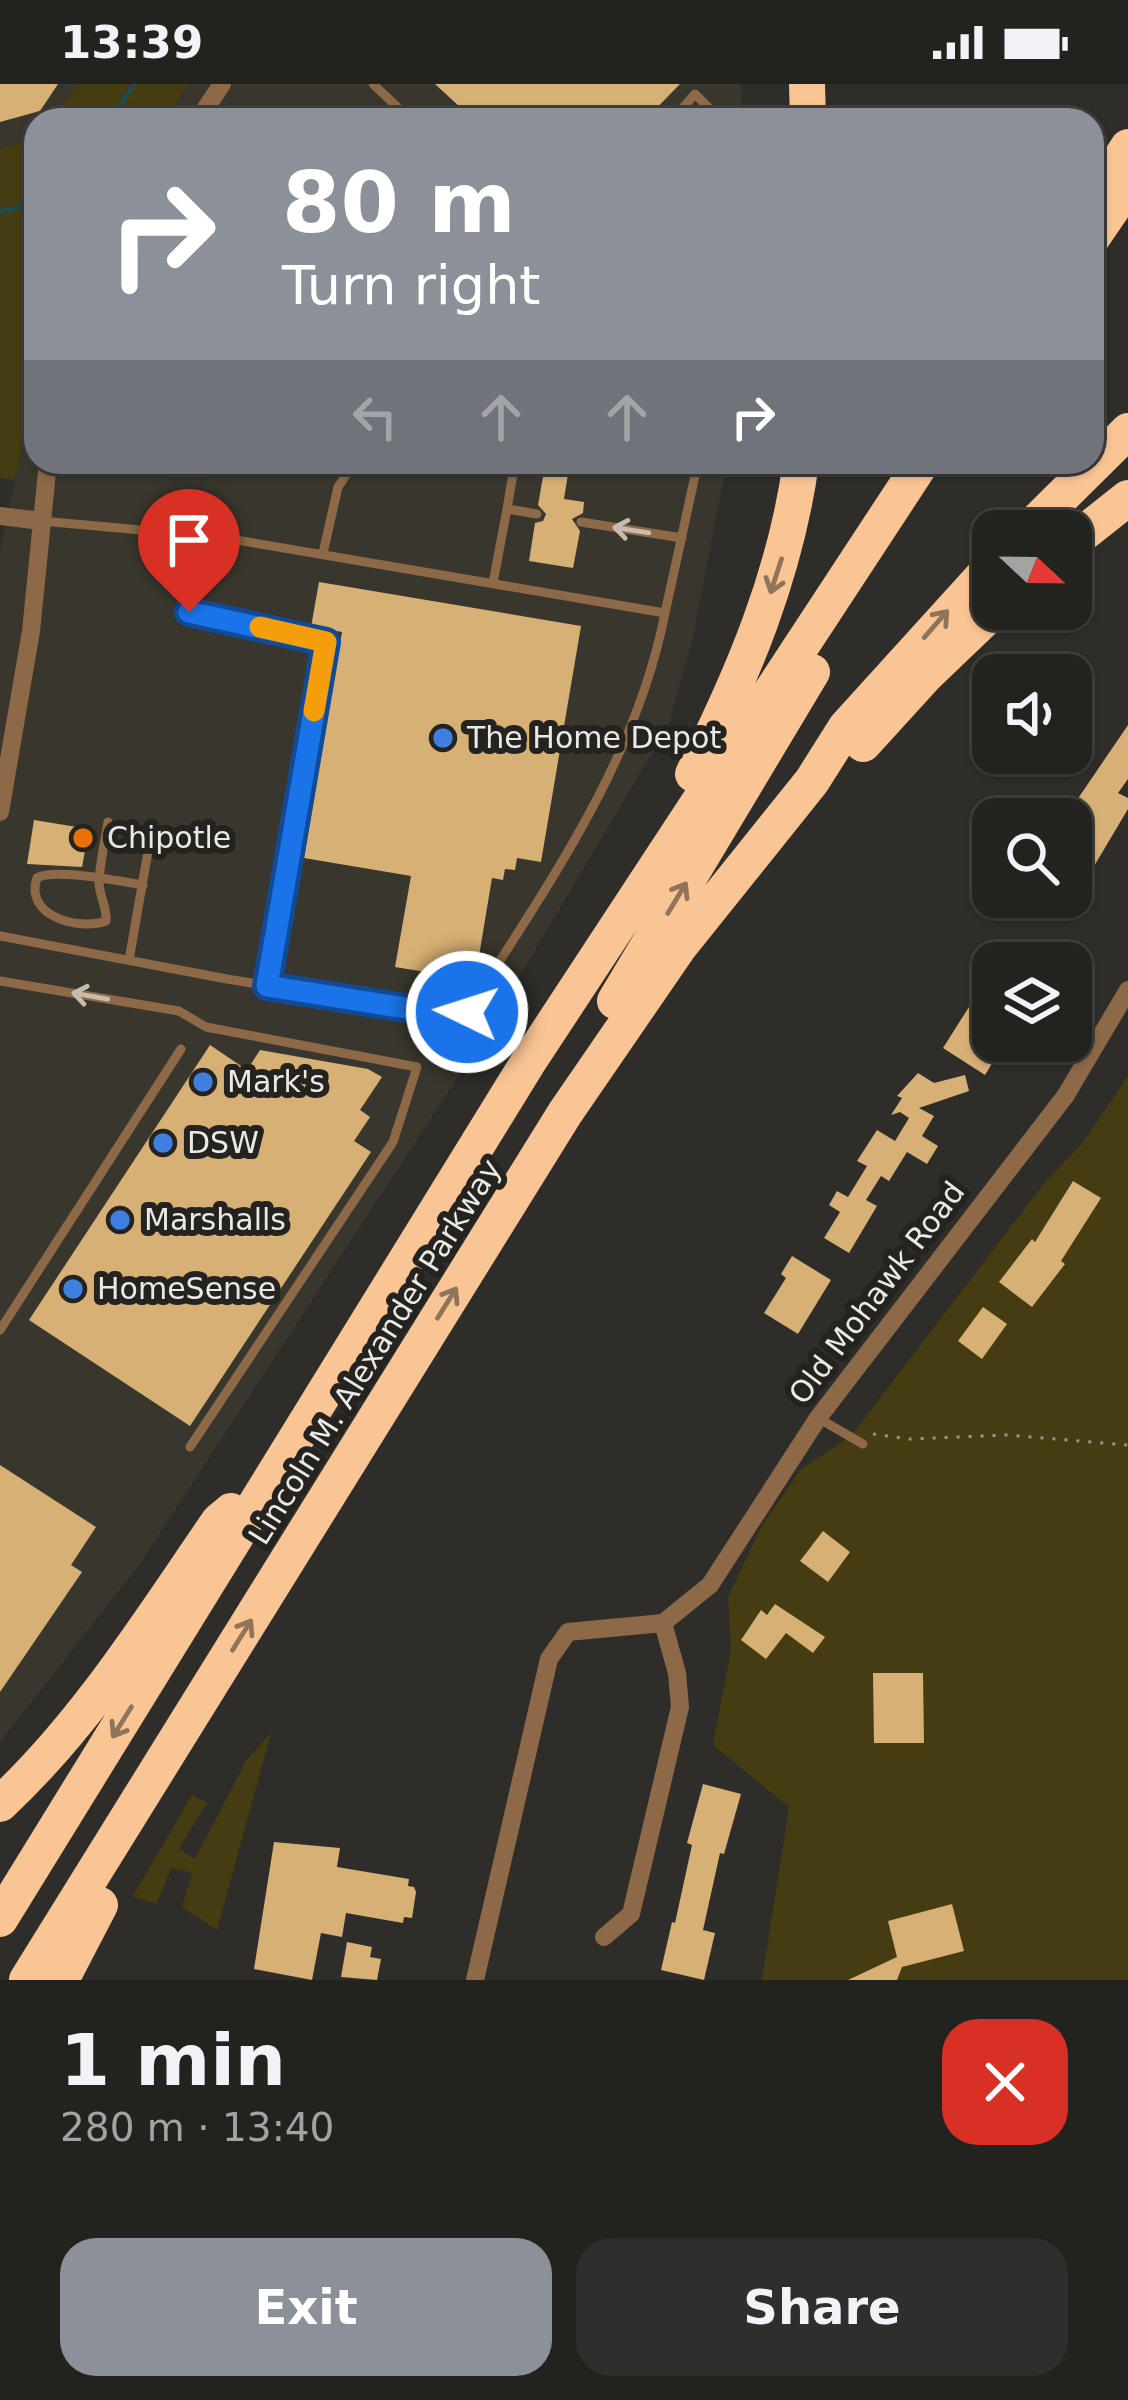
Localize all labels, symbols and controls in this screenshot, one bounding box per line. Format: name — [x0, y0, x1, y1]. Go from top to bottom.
text: 13:39 — [60, 16, 203, 69]
text: 80 m — [282, 154, 516, 252]
icon: right — [84, 156, 240, 312]
text: Turn right — [282, 254, 541, 317]
icon: left — [342, 384, 408, 450]
icon: ahead — [468, 384, 534, 450]
icon: ahead — [594, 384, 660, 450]
icon: right — [720, 384, 786, 450]
pin — [138, 489, 240, 612]
icon: arrive — [156, 507, 222, 573]
north arrow — [972, 510, 1092, 630]
map controls — [972, 510, 1092, 1062]
one-way arrow — [613, 518, 652, 541]
one-way arrow — [764, 556, 786, 594]
one-way arrow — [922, 610, 949, 640]
button: sound — [972, 654, 1092, 774]
place label: The Home Depot — [466, 720, 721, 755]
marker: The Home Depot — [430, 725, 456, 751]
button: search — [972, 798, 1092, 918]
place label: Chipotle — [107, 820, 231, 855]
marker: Chipotle — [70, 825, 96, 851]
one-way arrow — [665, 881, 689, 916]
button: layers — [972, 942, 1092, 1062]
position arrow — [404, 949, 530, 1075]
one-way arrow — [71, 984, 110, 1007]
place label: Mark's — [227, 1064, 325, 1099]
marker: Mark's — [190, 1069, 216, 1095]
place label: DSW — [187, 1125, 259, 1160]
marker: DSW — [150, 1130, 176, 1156]
street label: Lincoln M. Alexander Parkway — [241, 1153, 508, 1551]
street label: Old Mohawk Road — [782, 1175, 971, 1411]
place label: Marshalls — [144, 1202, 286, 1237]
marker: Marshalls — [107, 1207, 133, 1233]
place label: HomeSense — [97, 1271, 276, 1306]
marker: HomeSense — [60, 1276, 86, 1302]
one-way arrow — [435, 1287, 459, 1321]
one-way arrow — [230, 1619, 254, 1653]
one-way arrow — [110, 1704, 134, 1738]
text: 1 min — [60, 2018, 286, 2102]
button: close — [942, 2019, 1068, 2145]
text: 280 m · 13:40 — [60, 2105, 334, 2150]
button: Exit — [60, 2238, 552, 2376]
button: Share — [576, 2238, 1068, 2376]

